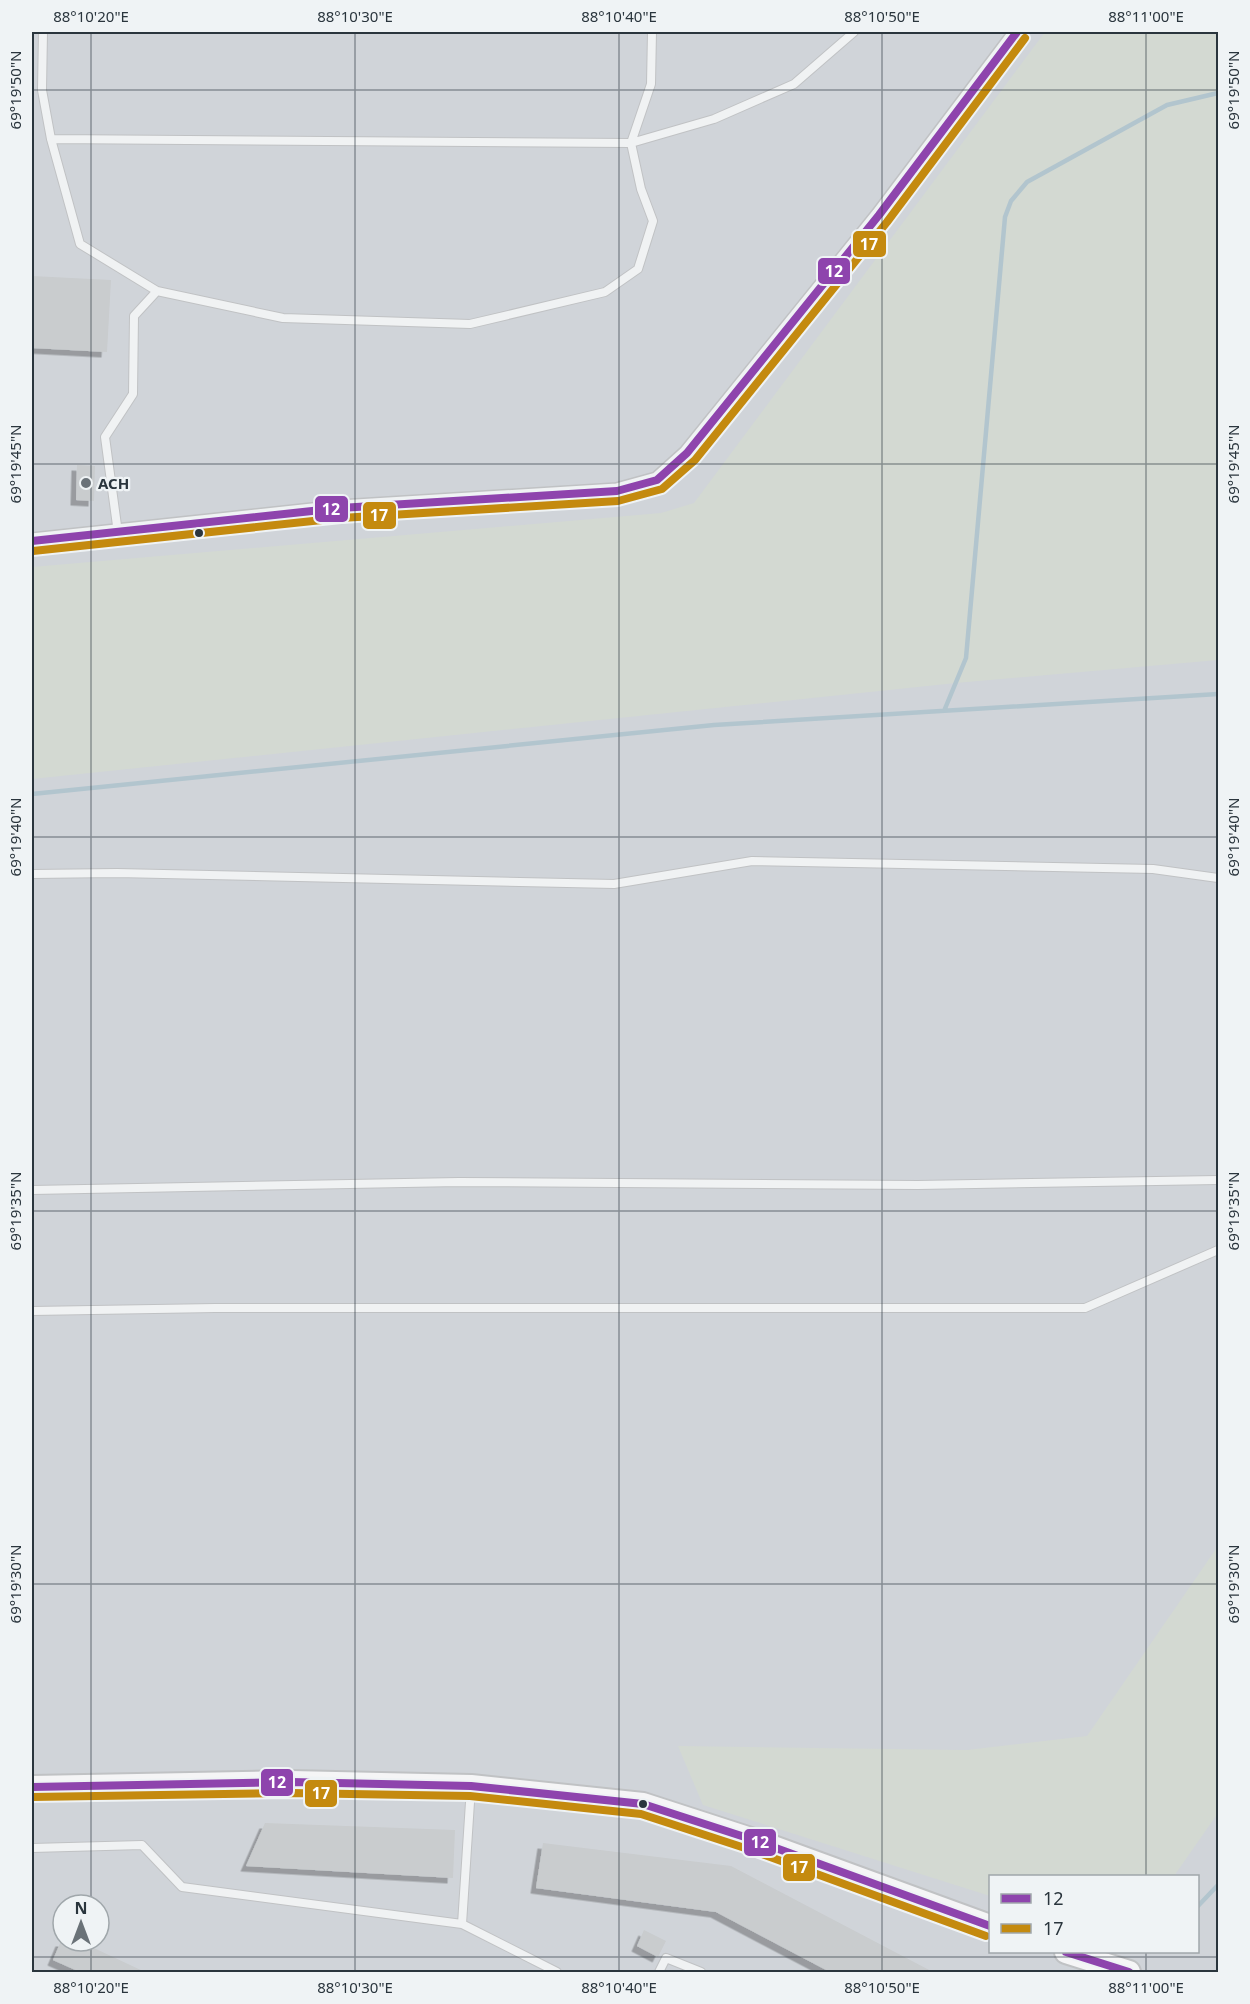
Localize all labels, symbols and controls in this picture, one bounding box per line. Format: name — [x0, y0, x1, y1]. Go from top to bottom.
text: 88°10'20"E — [53, 6, 129, 26]
text: 88°10'30"E — [317, 6, 393, 26]
text: 88°10'40"E — [581, 6, 657, 26]
text: 88°10'50"E — [844, 6, 920, 26]
text: 88°11'00"E — [1108, 6, 1184, 26]
text: 69°19'50"N — [5, 51, 25, 129]
text: 69°19'50"N — [1223, 51, 1243, 129]
line badge: 17 — [852, 230, 887, 258]
text: 17 — [860, 233, 878, 255]
line badge: 12 — [817, 257, 851, 285]
text: 12 — [825, 260, 843, 282]
text: 69°19'45"N — [5, 425, 25, 503]
text: 69°19'45"N — [1223, 425, 1243, 503]
place label: АСН — [98, 473, 129, 493]
marker: АСН — [79, 476, 93, 490]
line badge: 12 — [314, 495, 349, 523]
text: 12 — [322, 498, 340, 520]
line badge: 17 — [362, 501, 397, 530]
text: 17 — [370, 504, 388, 526]
unlabelled marker — [193, 527, 205, 539]
text: 69°19'40"N — [5, 798, 25, 876]
text: 69°19'40"N — [1223, 798, 1243, 876]
text: 69°19'35"N — [5, 1172, 25, 1250]
text: 69°19'35"N — [1223, 1172, 1243, 1250]
text: 69°19'30"N — [5, 1545, 25, 1623]
text: 69°19'30"N — [1223, 1545, 1243, 1623]
line badge: 12 — [260, 1768, 294, 1797]
text: 12 — [268, 1771, 286, 1793]
line badge: 17 — [304, 1779, 338, 1808]
text: 17 — [312, 1782, 330, 1804]
unlabelled marker — [637, 1798, 649, 1810]
line badge: 12 — [743, 1828, 777, 1857]
text: 12 — [751, 1831, 769, 1853]
line badge: 17 — [782, 1853, 816, 1882]
text: 17 — [790, 1856, 808, 1878]
legend — [989, 1875, 1199, 1953]
text: 12 — [1043, 1886, 1064, 1910]
north arrow — [51, 1893, 111, 1953]
text: N — [74, 1897, 88, 1919]
text: 17 — [1043, 1916, 1064, 1940]
text: 88°10'20"E — [53, 1977, 129, 1997]
text: 88°10'30"E — [317, 1977, 393, 1997]
text: 88°10'40"E — [581, 1977, 657, 1997]
text: 88°10'50"E — [844, 1977, 920, 1997]
text: 88°11'00"E — [1108, 1977, 1184, 1997]

